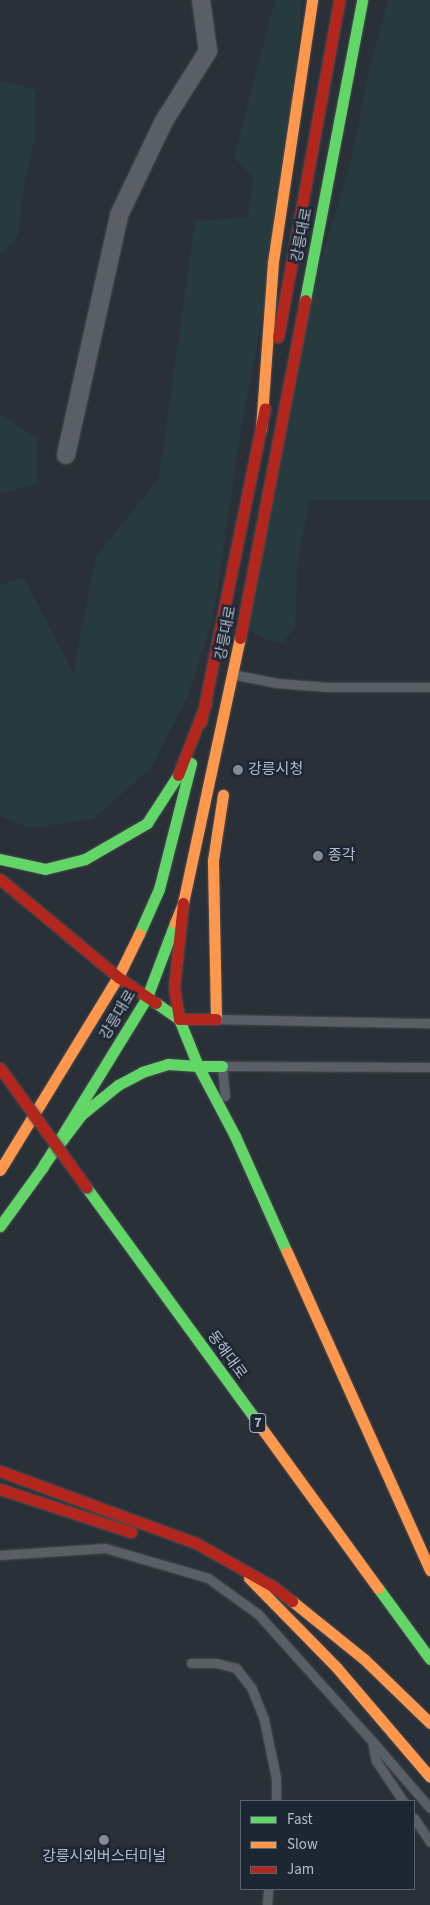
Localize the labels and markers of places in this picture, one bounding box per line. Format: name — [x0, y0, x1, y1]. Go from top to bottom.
place label: 강릉시청 — [248, 761, 303, 779]
marker: 강릉시청 — [232, 764, 244, 776]
place label: 종각 — [328, 847, 356, 865]
marker: 종각 — [312, 850, 324, 862]
marker: 강릉시외버스터미널 — [98, 1834, 110, 1846]
place label: 강릉시외버스터미널 — [42, 1848, 166, 1866]

